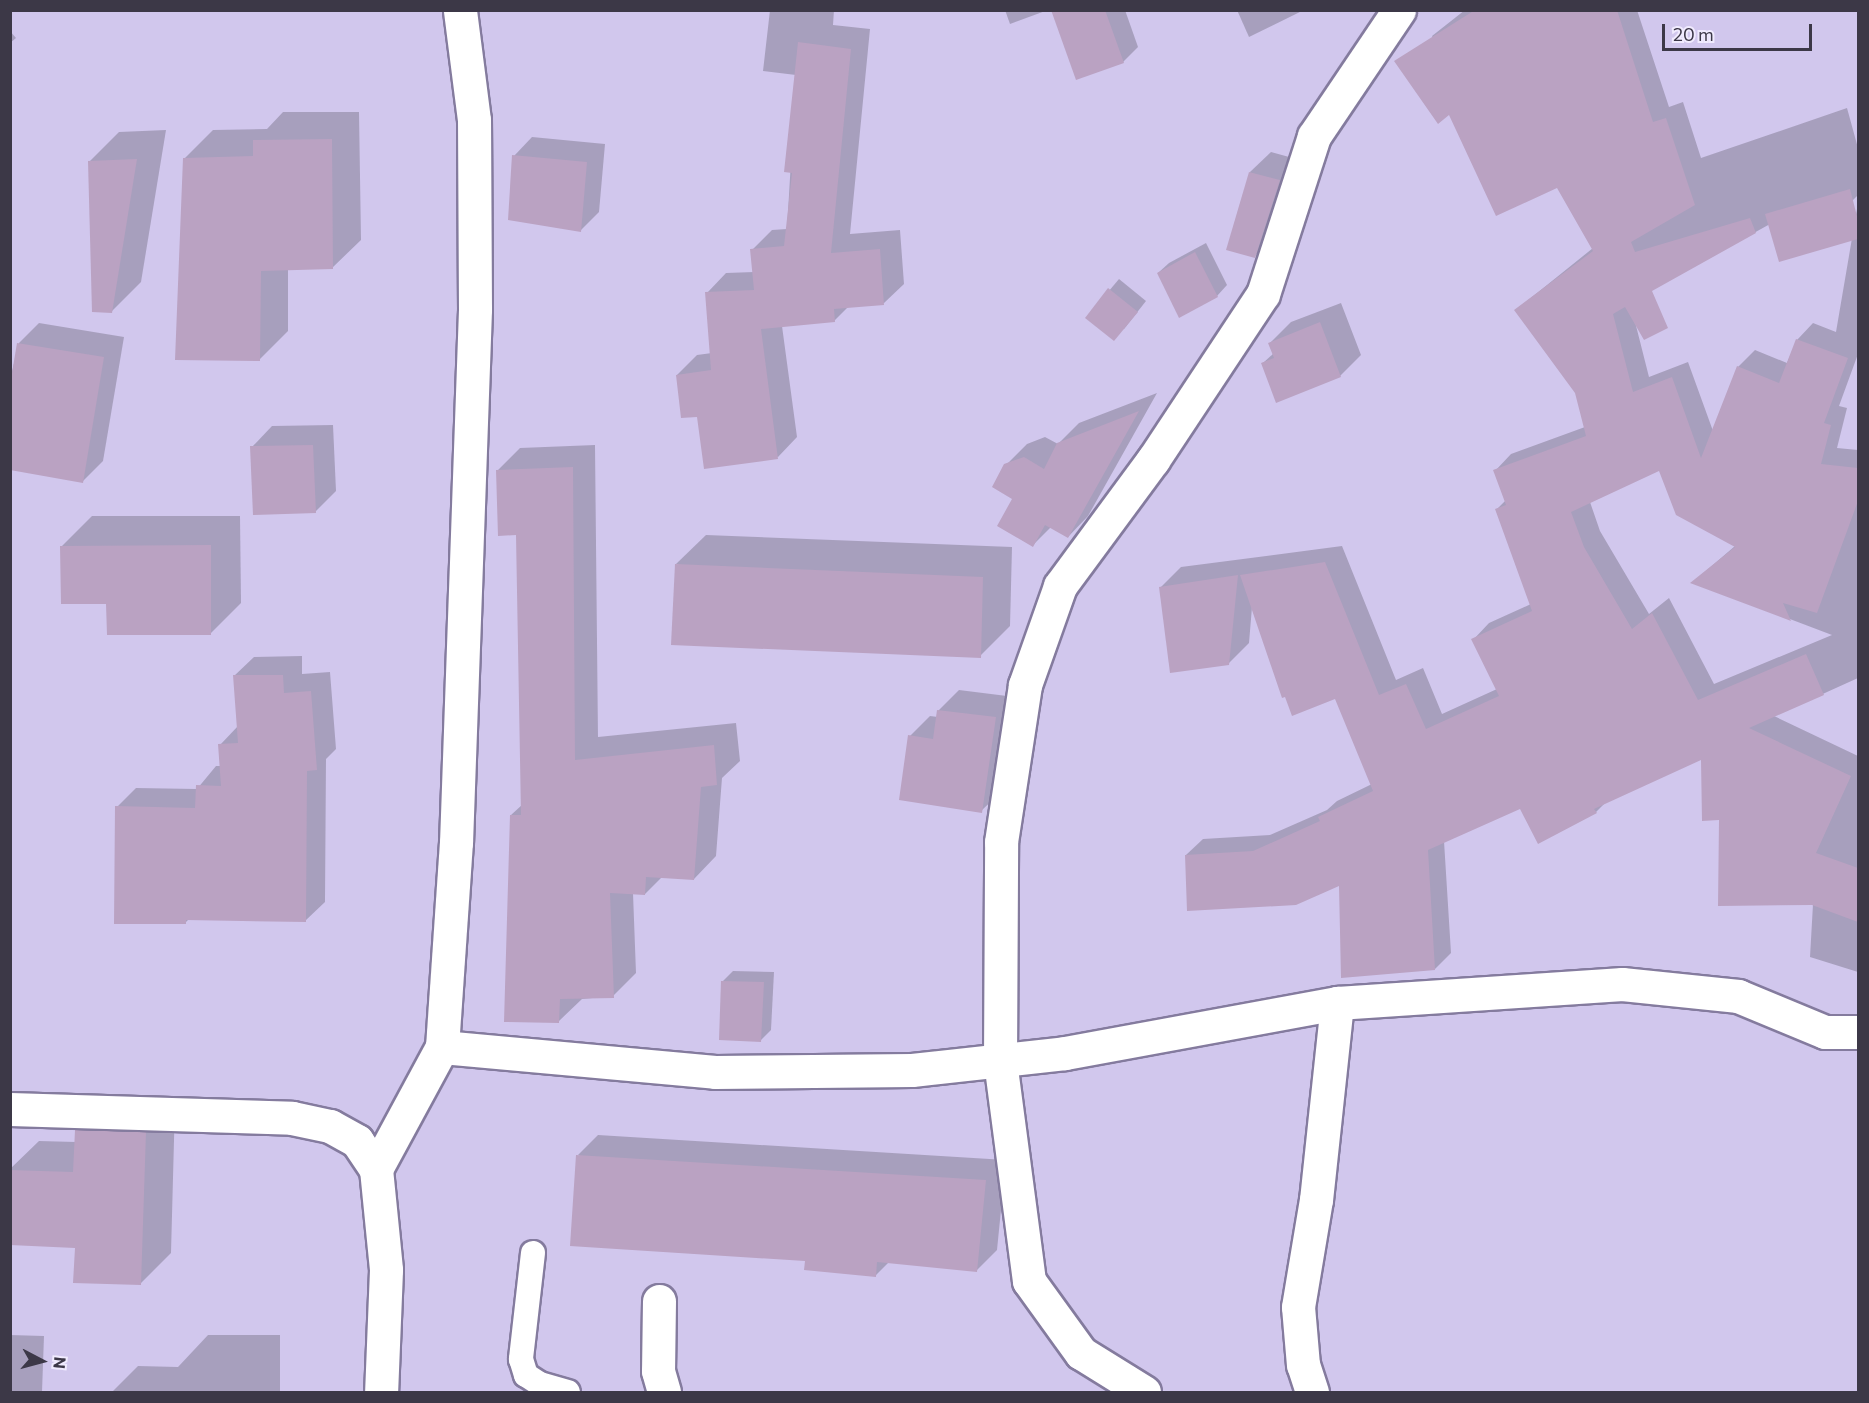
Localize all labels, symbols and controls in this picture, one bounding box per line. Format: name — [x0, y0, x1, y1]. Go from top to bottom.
scale bar — [1665, 12, 1815, 50]
text: 20 m — [1673, 23, 1714, 45]
north arrow — [12, 1331, 72, 1391]
text: N — [50, 1356, 70, 1370]

